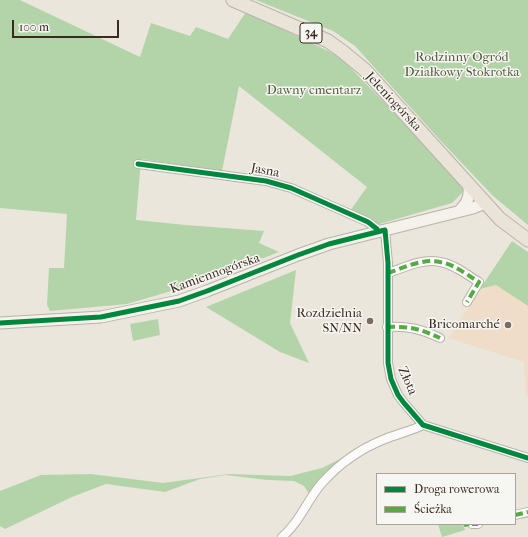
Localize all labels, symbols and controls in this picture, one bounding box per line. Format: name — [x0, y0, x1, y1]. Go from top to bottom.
scale bar — [14, 12, 121, 38]
text: 100 m — [19, 20, 49, 34]
road number: 34 — [300, 23, 322, 43]
park label: Rodzinny Ogród Działkowy Stokrotka — [404, 50, 520, 81]
street label: Jeleniogórska — [362, 69, 424, 135]
park label: Dawny cmentarz — [267, 83, 361, 99]
street label: Jasna — [249, 161, 281, 181]
street label: Kamiennogórska — [168, 250, 262, 298]
place label: Rozdzielnia SN/NN — [296, 306, 362, 337]
marker: Rozdzielnia SN/NN — [365, 316, 375, 326]
place label: Bricomarché — [428, 317, 500, 333]
marker: Bricomarché — [503, 320, 513, 330]
street label: Złota — [394, 364, 420, 398]
legend — [376, 473, 516, 525]
text: Droga rowerowa — [414, 482, 500, 496]
text: Ścieżka — [414, 502, 452, 516]

